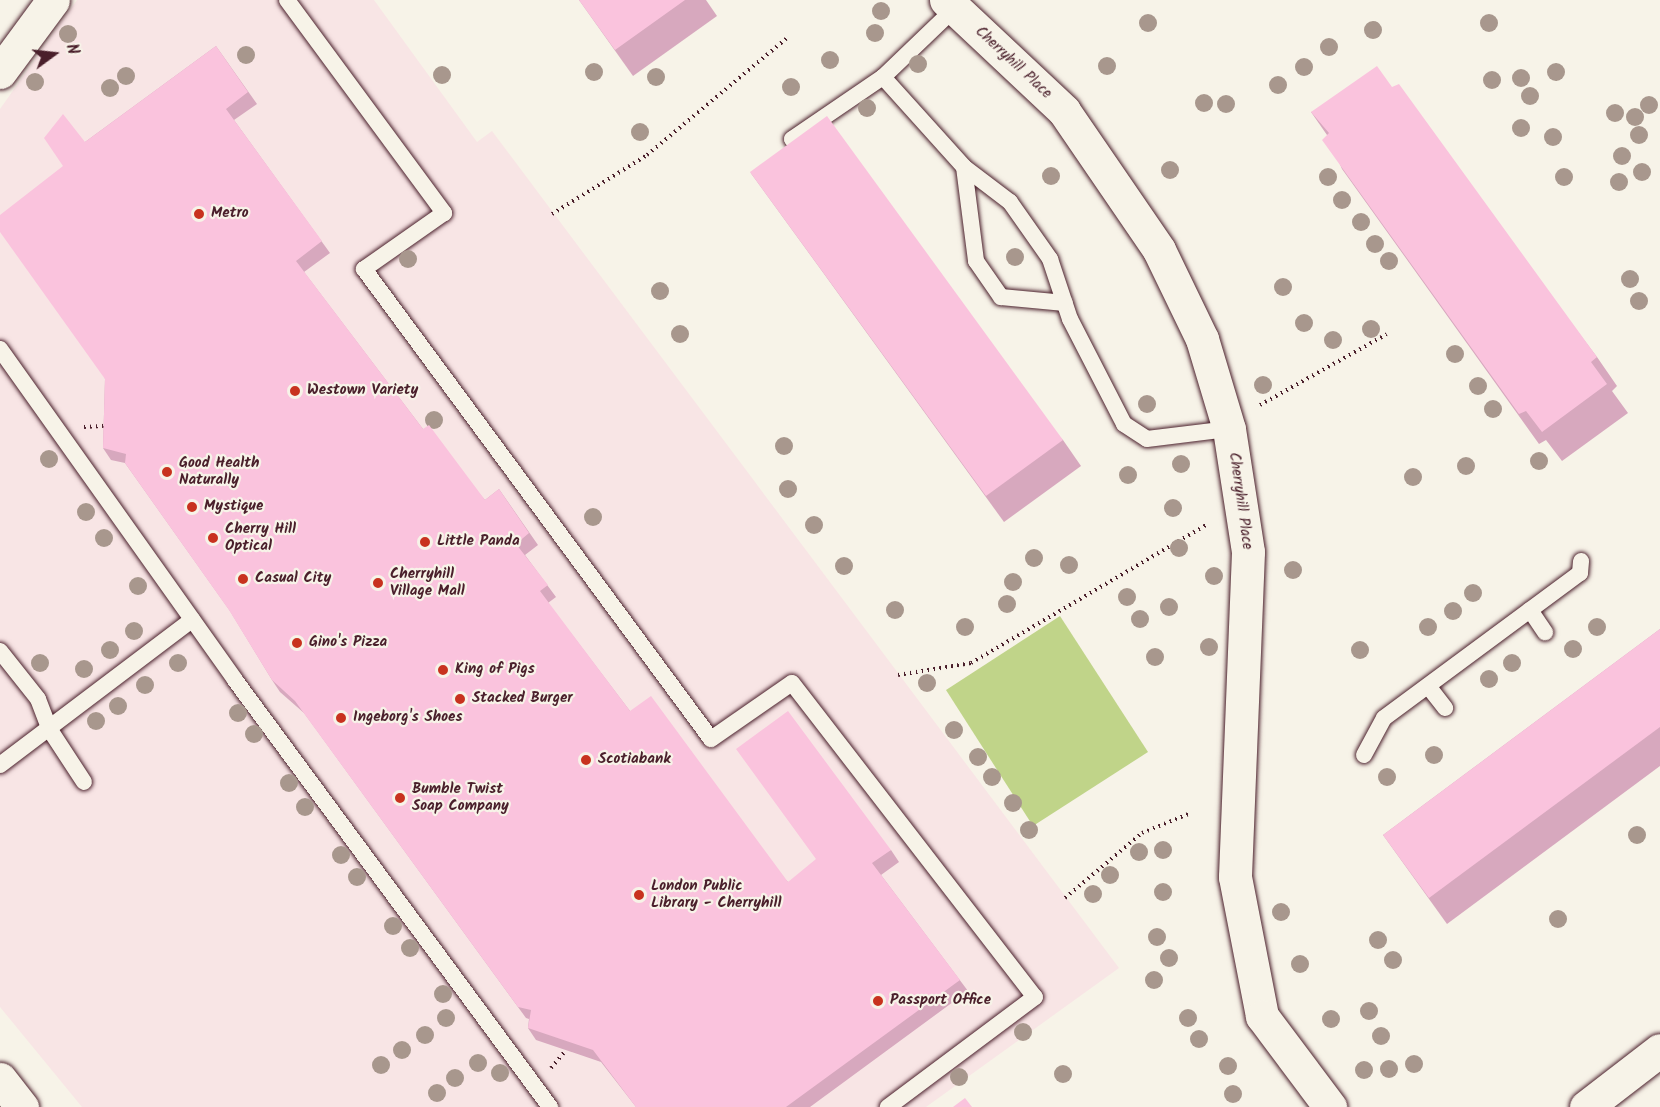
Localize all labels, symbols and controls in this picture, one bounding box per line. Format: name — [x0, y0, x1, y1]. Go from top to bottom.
street label: Cherryhill Place — [971, 23, 1055, 103]
north arrow — [24, 24, 84, 84]
text: N — [58, 41, 85, 57]
place label: Metro — [211, 205, 249, 223]
marker: Metro — [192, 207, 206, 221]
place label: Westown Variety — [307, 382, 418, 400]
marker: Westown Variety — [288, 384, 302, 398]
street label: Cherryhill Place — [1224, 451, 1256, 551]
place label: Good Health Naturally — [179, 454, 259, 489]
marker: Good Health Naturally — [160, 465, 174, 479]
place label: Mystique — [204, 498, 263, 516]
marker: Mystique — [185, 500, 199, 514]
place label: Cherry Hill Optical — [225, 520, 296, 555]
marker: Cherry Hill Optical — [206, 531, 220, 545]
place label: Little Panda — [437, 533, 520, 551]
marker: Little Panda — [418, 535, 432, 549]
place label: Cherryhill Village Mall — [390, 565, 465, 600]
place label: Casual City — [255, 570, 331, 588]
marker: Casual City — [236, 572, 250, 586]
marker: Cherryhill Village Mall — [371, 576, 385, 590]
place label: Gino's Pizza — [309, 634, 387, 652]
marker: Gino's Pizza — [290, 636, 304, 650]
place label: King of Pigs — [455, 661, 535, 679]
marker: King of Pigs — [436, 663, 450, 677]
place label: Stacked Burger — [472, 690, 573, 708]
marker: Stacked Burger — [453, 692, 467, 706]
place label: Ingeborg's Shoes — [353, 709, 462, 727]
marker: Ingeborg's Shoes — [334, 711, 348, 725]
place label: Scotiabank — [598, 751, 671, 769]
marker: Scotiabank — [579, 753, 593, 767]
place label: Bumble Twist Soap Company — [412, 780, 509, 815]
marker: Bumble Twist Soap Company — [393, 791, 407, 805]
place label: London Public Library - Cherryhill — [651, 877, 781, 912]
marker: London Public Library - Cherryhill — [632, 888, 646, 902]
place label: Passport Office — [890, 992, 991, 1010]
marker: Passport Office — [871, 994, 885, 1008]

